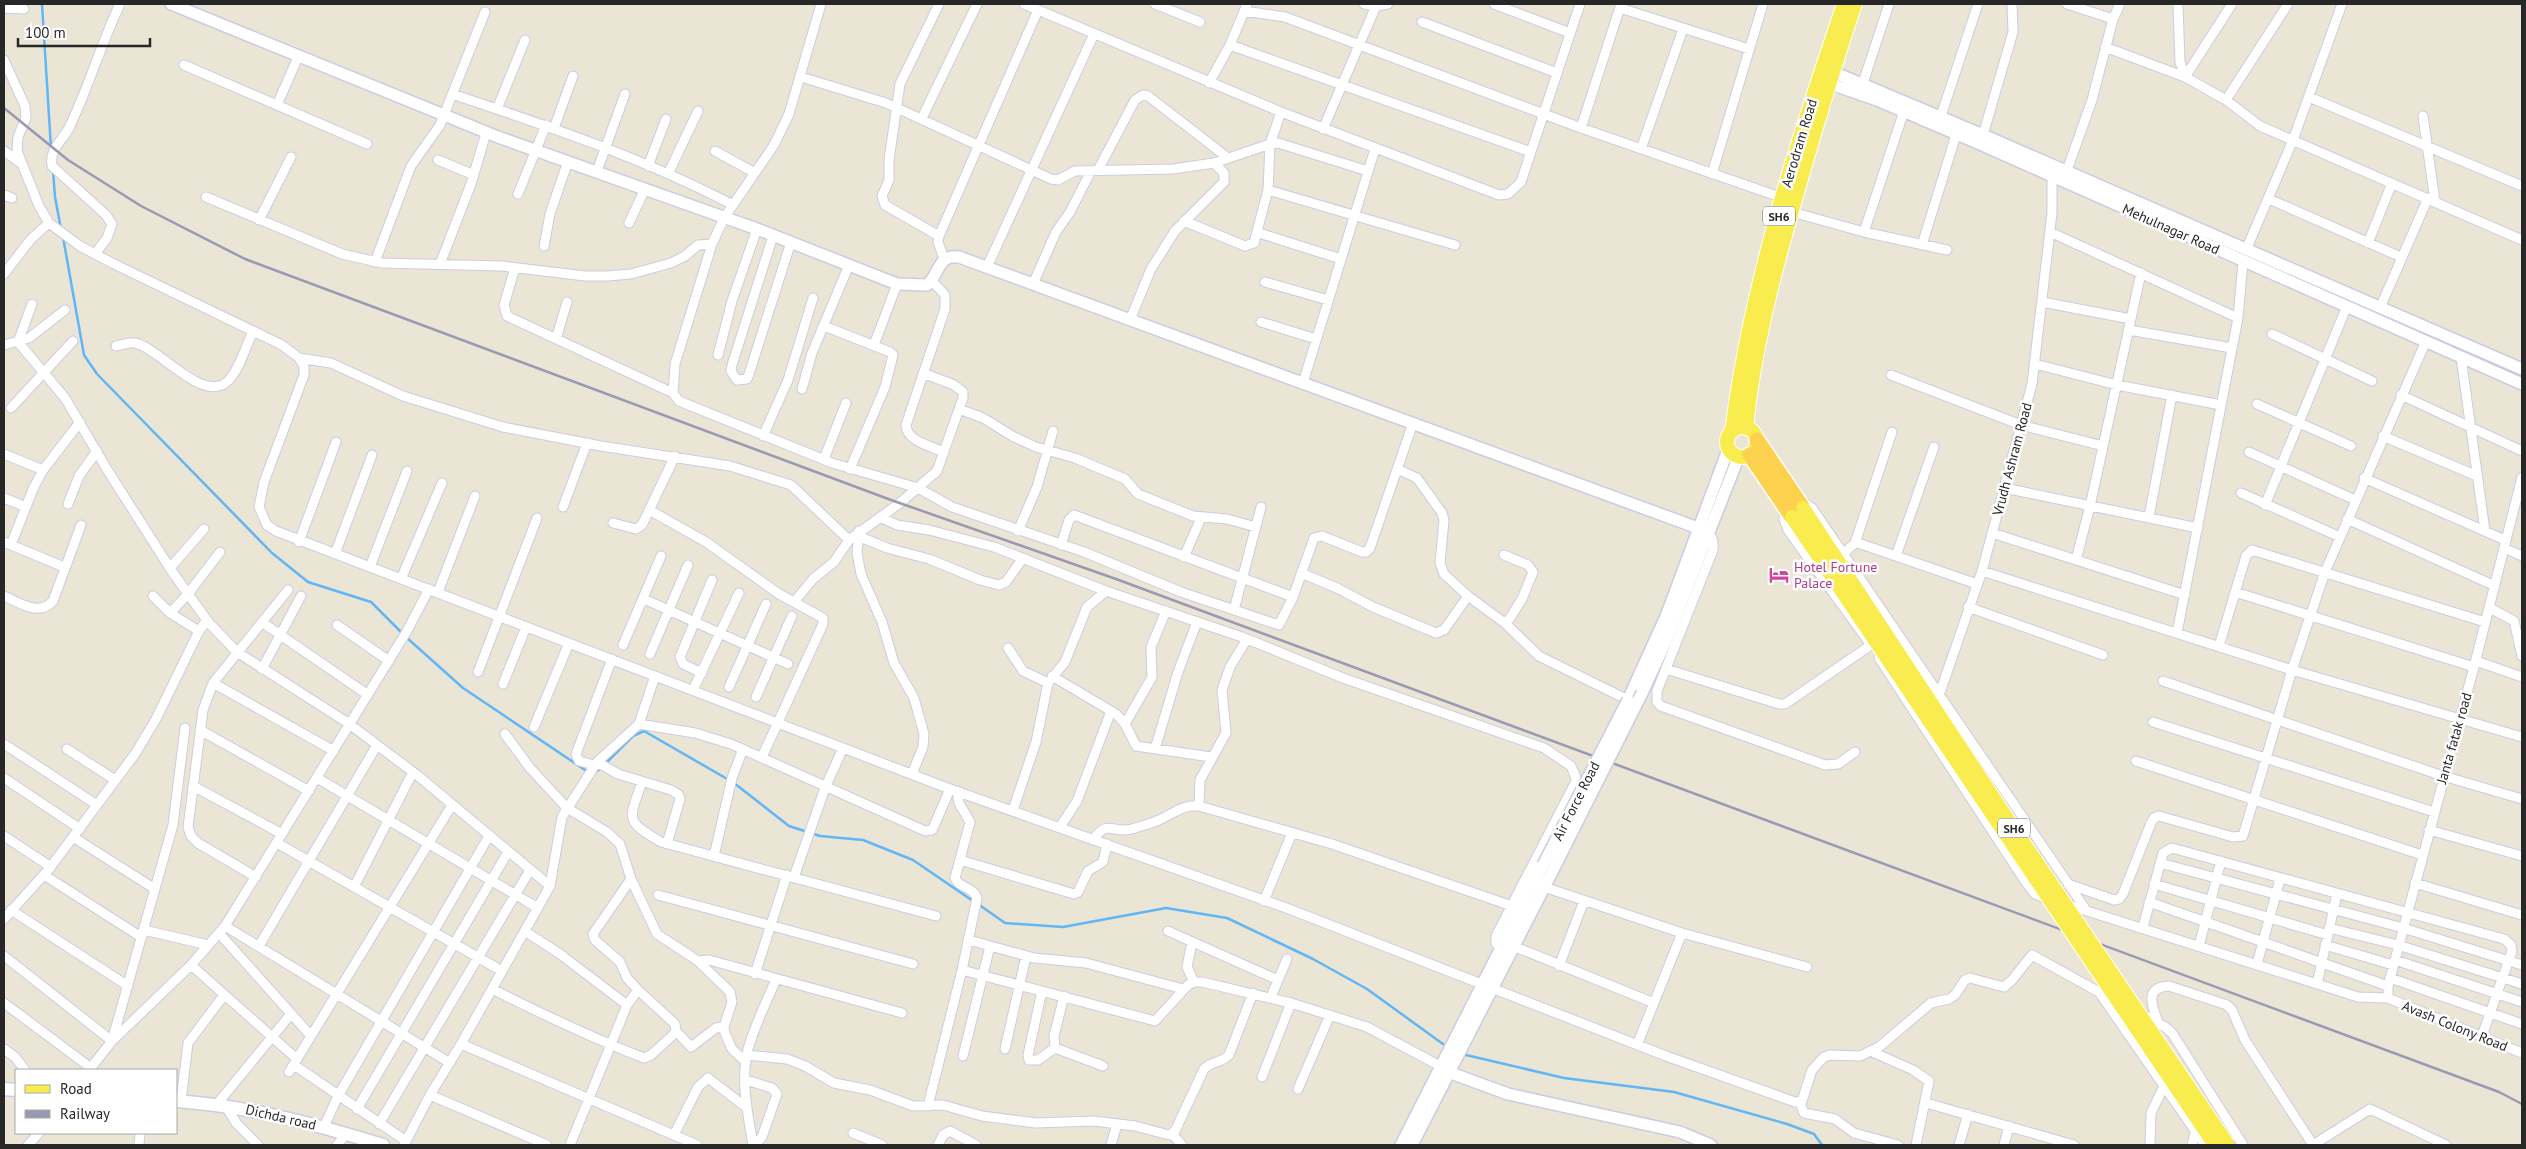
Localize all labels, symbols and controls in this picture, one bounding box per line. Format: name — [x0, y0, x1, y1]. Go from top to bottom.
scale bar — [18, 15, 150, 47]
text: 100 m — [25, 23, 66, 42]
street label: Aerodram Road — [1777, 97, 1821, 189]
street label: Mehulnagar Road — [2120, 199, 2222, 259]
road number: SH6 — [1763, 207, 1795, 226]
street label: Vrudh Ashram Road — [1988, 401, 2036, 518]
place label: Hotel Fortune Palace — [1794, 558, 1877, 592]
hotel icon: Hotel Fortune Palace — [1768, 564, 1790, 586]
street label: Janta fatak road — [2432, 690, 2476, 787]
street label: Air Force Road — [1548, 758, 1604, 844]
road number: SH6 — [1998, 818, 2030, 838]
street label: Avash Colony Road — [2400, 997, 2510, 1055]
legend — [15, 1069, 178, 1134]
text: Road — [60, 1079, 92, 1098]
street label: Dichda road — [244, 1100, 318, 1134]
text: Railway — [60, 1104, 110, 1123]

